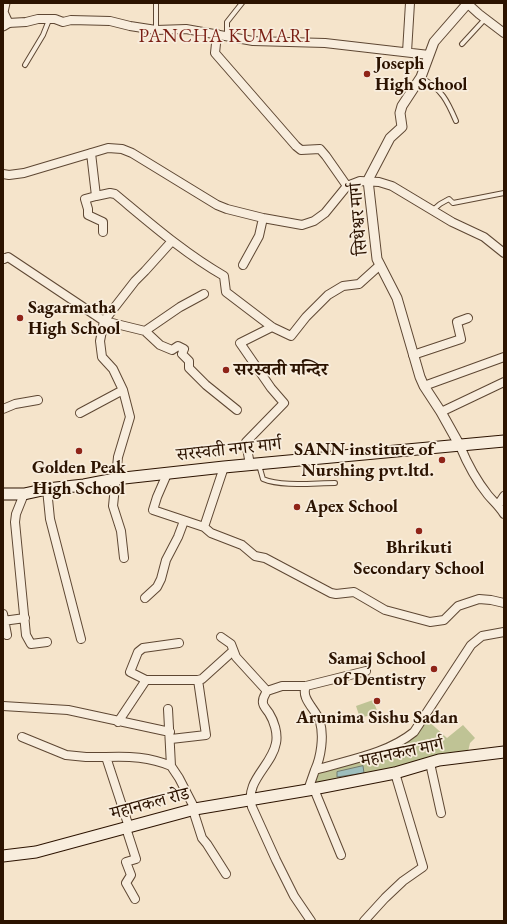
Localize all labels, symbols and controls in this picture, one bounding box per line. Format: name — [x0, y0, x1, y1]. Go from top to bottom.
district label: PANCHA KUMARI — [138, 26, 312, 48]
place label: Joseph High School — [375, 53, 467, 96]
marker: Joseph High School — [362, 69, 372, 79]
street label: सिधेश्वर मार्ग — [345, 182, 373, 256]
place label: Sagarmatha High School — [28, 297, 120, 340]
marker: Sagarmatha High School — [15, 313, 25, 323]
place label: सरस्वती मन्दिर — [234, 359, 328, 381]
marker: सरस्वती मन्दिर — [221, 365, 231, 375]
street label: सरस्वती नगर मार्ग — [175, 434, 283, 466]
place label: SANN institute of Nurshing pvt.ltd. — [294, 439, 434, 482]
marker: Golden Peak High School — [74, 446, 84, 456]
marker: SANN institute of Nurshing pvt.ltd. — [437, 455, 447, 465]
place label: Golden Peak High School — [32, 457, 126, 500]
place label: Apex School — [305, 496, 398, 518]
marker: Apex School — [292, 502, 302, 512]
marker: Bhrikuti Secondary School — [414, 526, 424, 536]
place label: Bhrikuti Secondary School — [354, 537, 484, 580]
place label: Samaj School of Dentistry — [328, 648, 426, 690]
marker: Samaj School of Dentistry — [429, 664, 439, 674]
marker: Arunima Sishu Sadan — [372, 696, 382, 706]
place label: Arunima Sishu Sadan — [296, 707, 458, 729]
street label: महानकल मार्ग — [359, 734, 445, 772]
street label: महानकल रोड — [108, 783, 192, 825]

